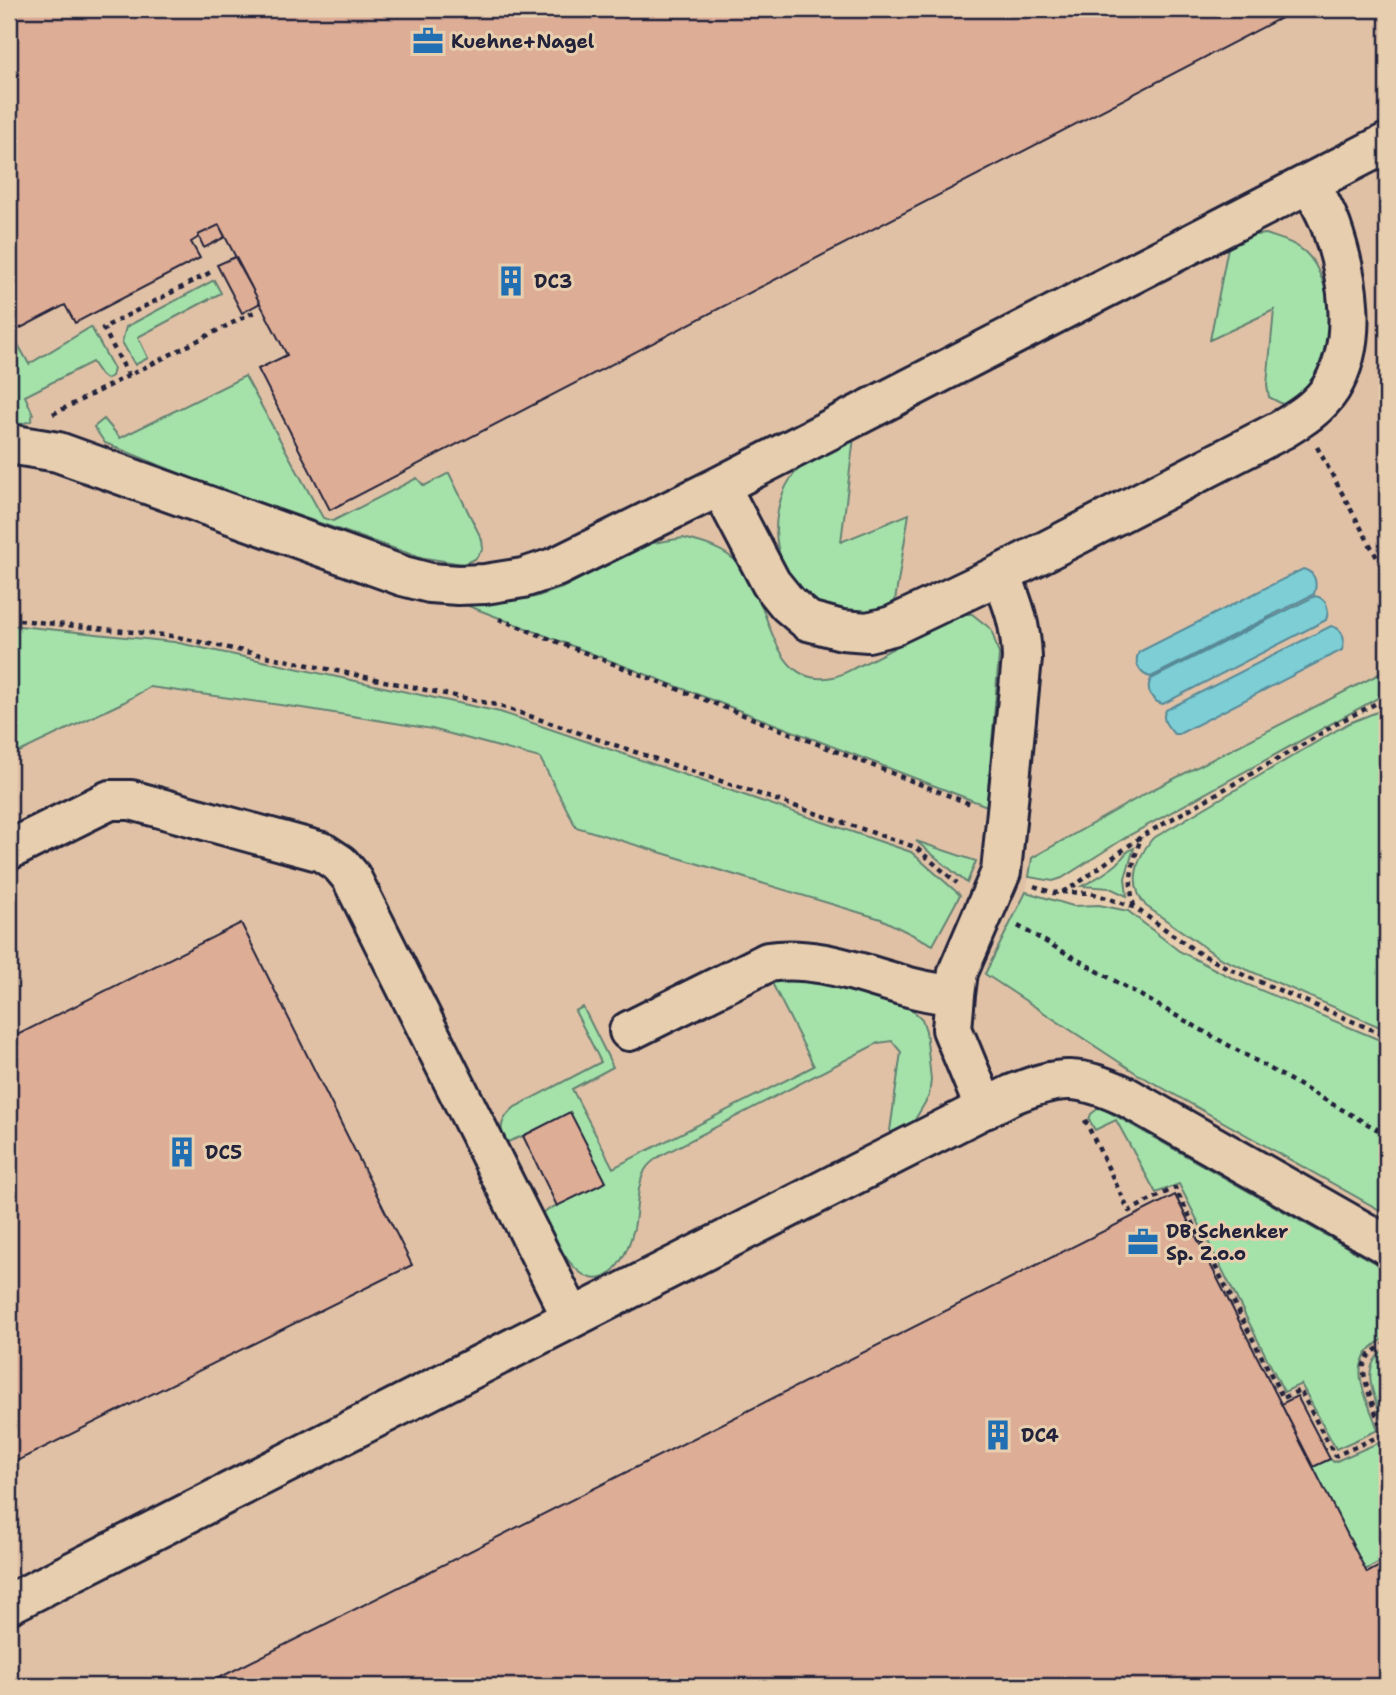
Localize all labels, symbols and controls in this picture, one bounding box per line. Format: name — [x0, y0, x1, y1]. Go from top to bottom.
office icon: Kuehne+Nagel — [411, 24, 445, 58]
place label: Kuehne+Nagel — [451, 29, 595, 54]
building icon: DC3 — [494, 264, 528, 298]
place label: DC3 — [534, 269, 572, 294]
building icon: DC5 — [165, 1135, 199, 1169]
place label: DC5 — [205, 1140, 242, 1165]
place label: DB Schenker Sp. Z.o.o — [1166, 1219, 1288, 1266]
office icon: DB Schenker Sp. Z.o.o — [1126, 1225, 1160, 1259]
building icon: DC4 — [981, 1418, 1015, 1452]
place label: DC4 — [1021, 1423, 1059, 1448]

